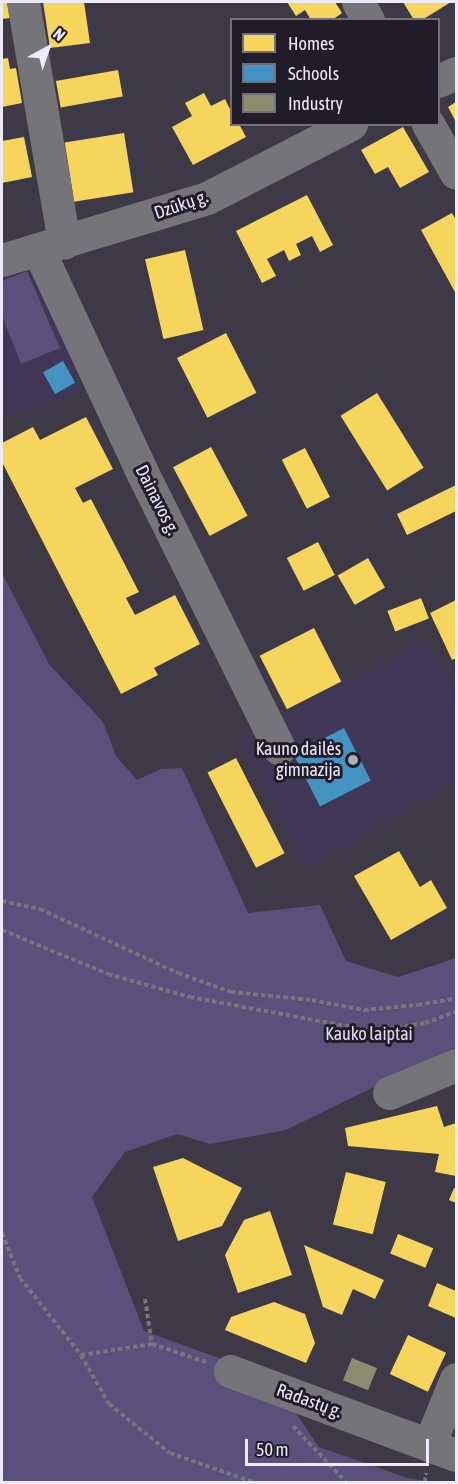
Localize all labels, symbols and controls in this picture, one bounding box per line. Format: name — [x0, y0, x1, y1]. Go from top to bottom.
north arrow — [18, 18, 78, 78]
legend — [230, 18, 440, 126]
text: N — [50, 24, 69, 44]
text: Homes — [288, 33, 334, 54]
text: Schools — [288, 63, 339, 84]
text: Industry — [288, 93, 343, 114]
street label: Dzūkų g. — [151, 186, 211, 224]
street label: Dainavos g. — [130, 462, 184, 538]
place label: Kauno dailės gimnazija — [256, 739, 341, 782]
marker: Kauno dailės gimnazija — [346, 753, 360, 767]
park label: Kauko laiptai — [325, 1023, 413, 1045]
street label: Radastų g. — [273, 1379, 345, 1423]
scale bar — [248, 1427, 432, 1465]
text: 50 m — [256, 1439, 288, 1460]

